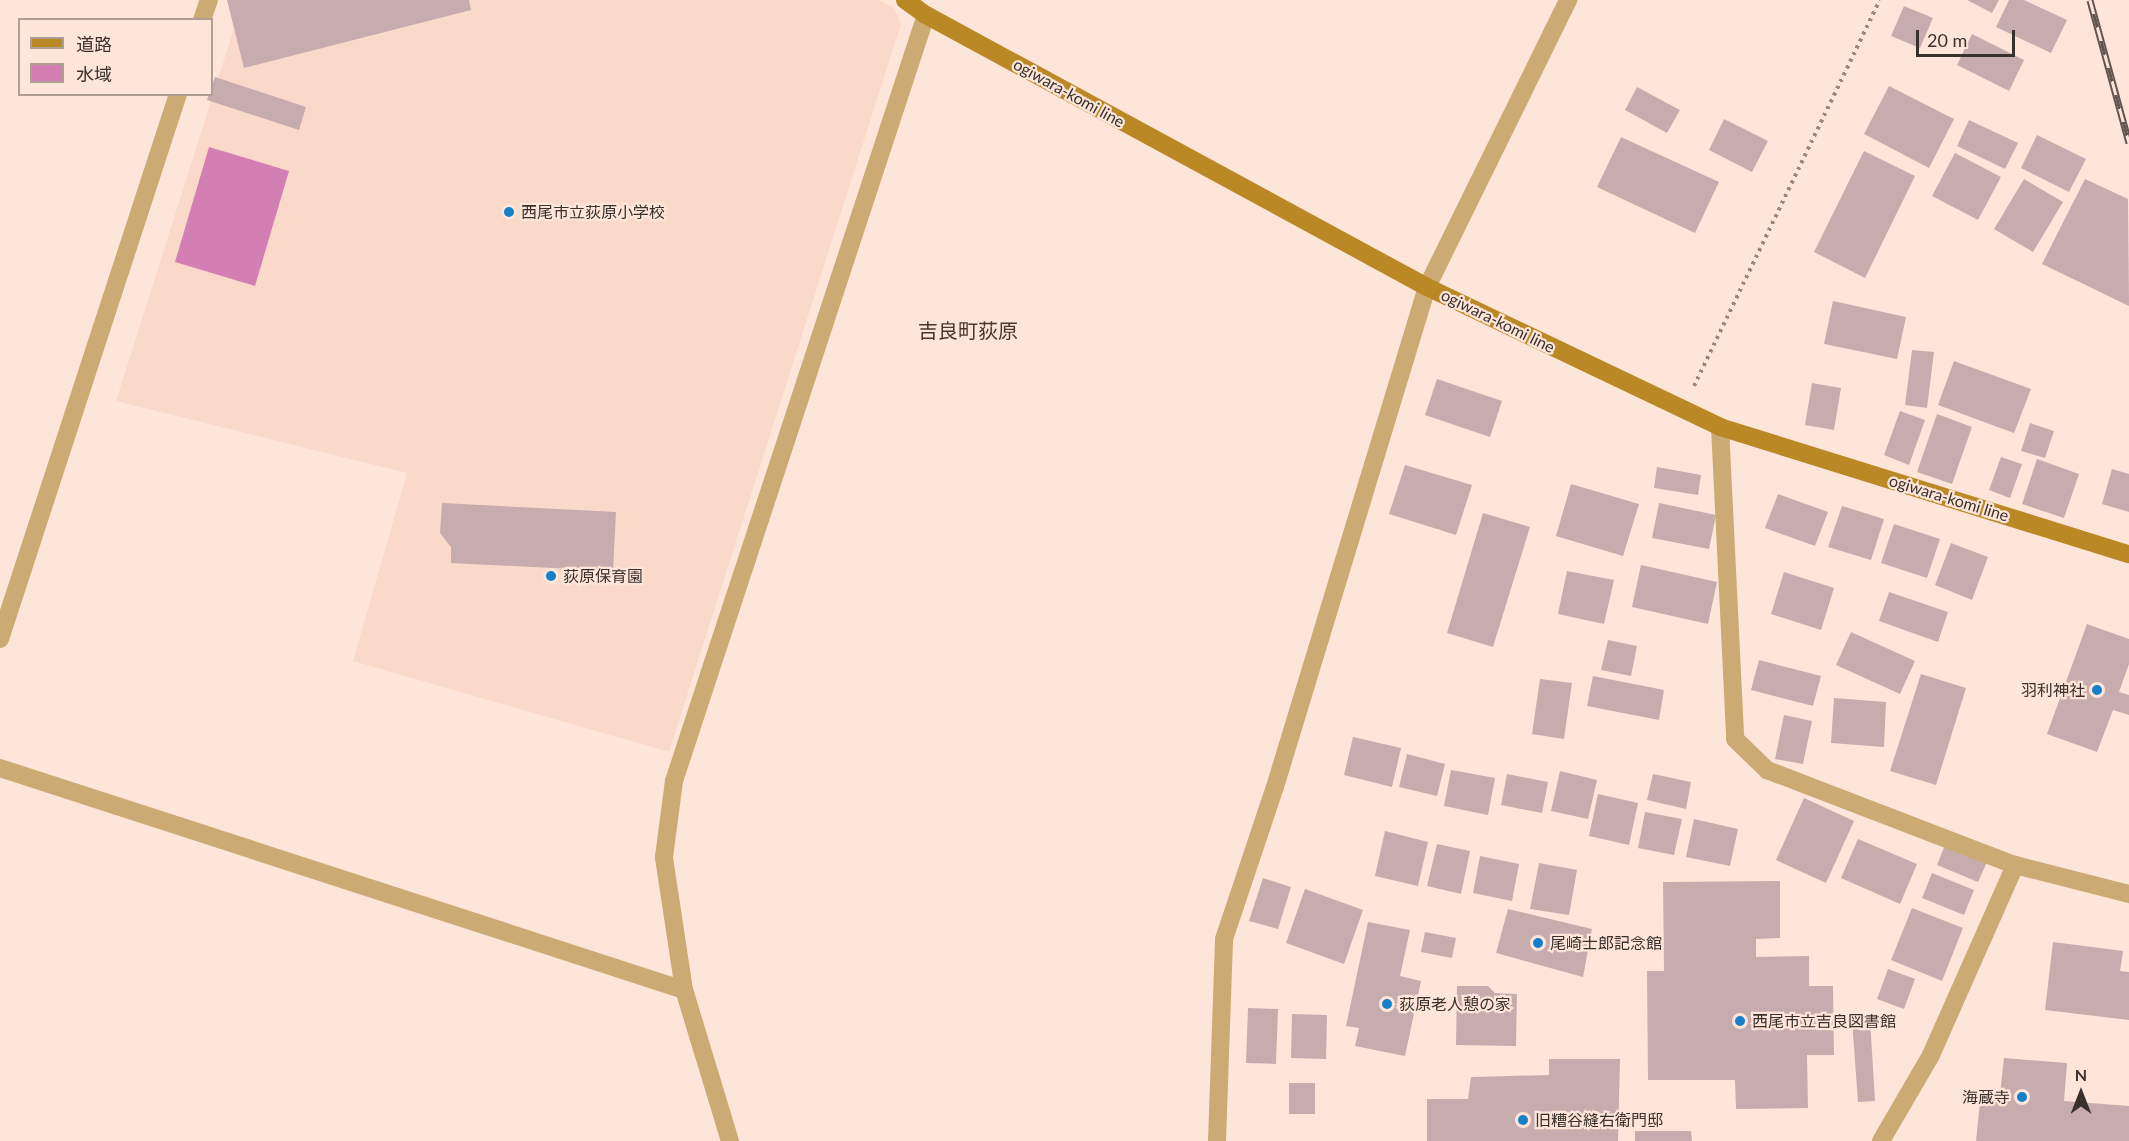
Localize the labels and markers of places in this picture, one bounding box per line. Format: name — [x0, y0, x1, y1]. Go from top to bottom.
place label: 西尾市立荻原小学校 — [521, 202, 665, 222]
marker: 西尾市立荻原小学校 — [502, 205, 516, 219]
place label: 荻原保育園 — [563, 566, 643, 586]
marker: 荻原保育園 — [544, 569, 558, 583]
place label: 羽利神社 — [2021, 680, 2085, 700]
marker: 羽利神社 — [2090, 683, 2104, 697]
place label: 尾崎士郎記念館 — [1550, 933, 1662, 953]
marker: 尾崎士郎記念館 — [1531, 936, 1545, 950]
place label: 荻原老人憩の家 — [1399, 994, 1511, 1014]
marker: 荻原老人憩の家 — [1380, 997, 1394, 1011]
place label: 西尾市立吉良図書館 — [1752, 1011, 1896, 1031]
marker: 西尾市立吉良図書館 — [1733, 1014, 1747, 1028]
place label: 海蔵寺 — [1962, 1087, 2010, 1107]
marker: 海蔵寺 — [2015, 1090, 2029, 1104]
place label: 旧糟谷縫右衛門邸 — [1535, 1110, 1663, 1130]
marker: 旧糟谷縫右衛門邸 — [1516, 1113, 1530, 1127]

